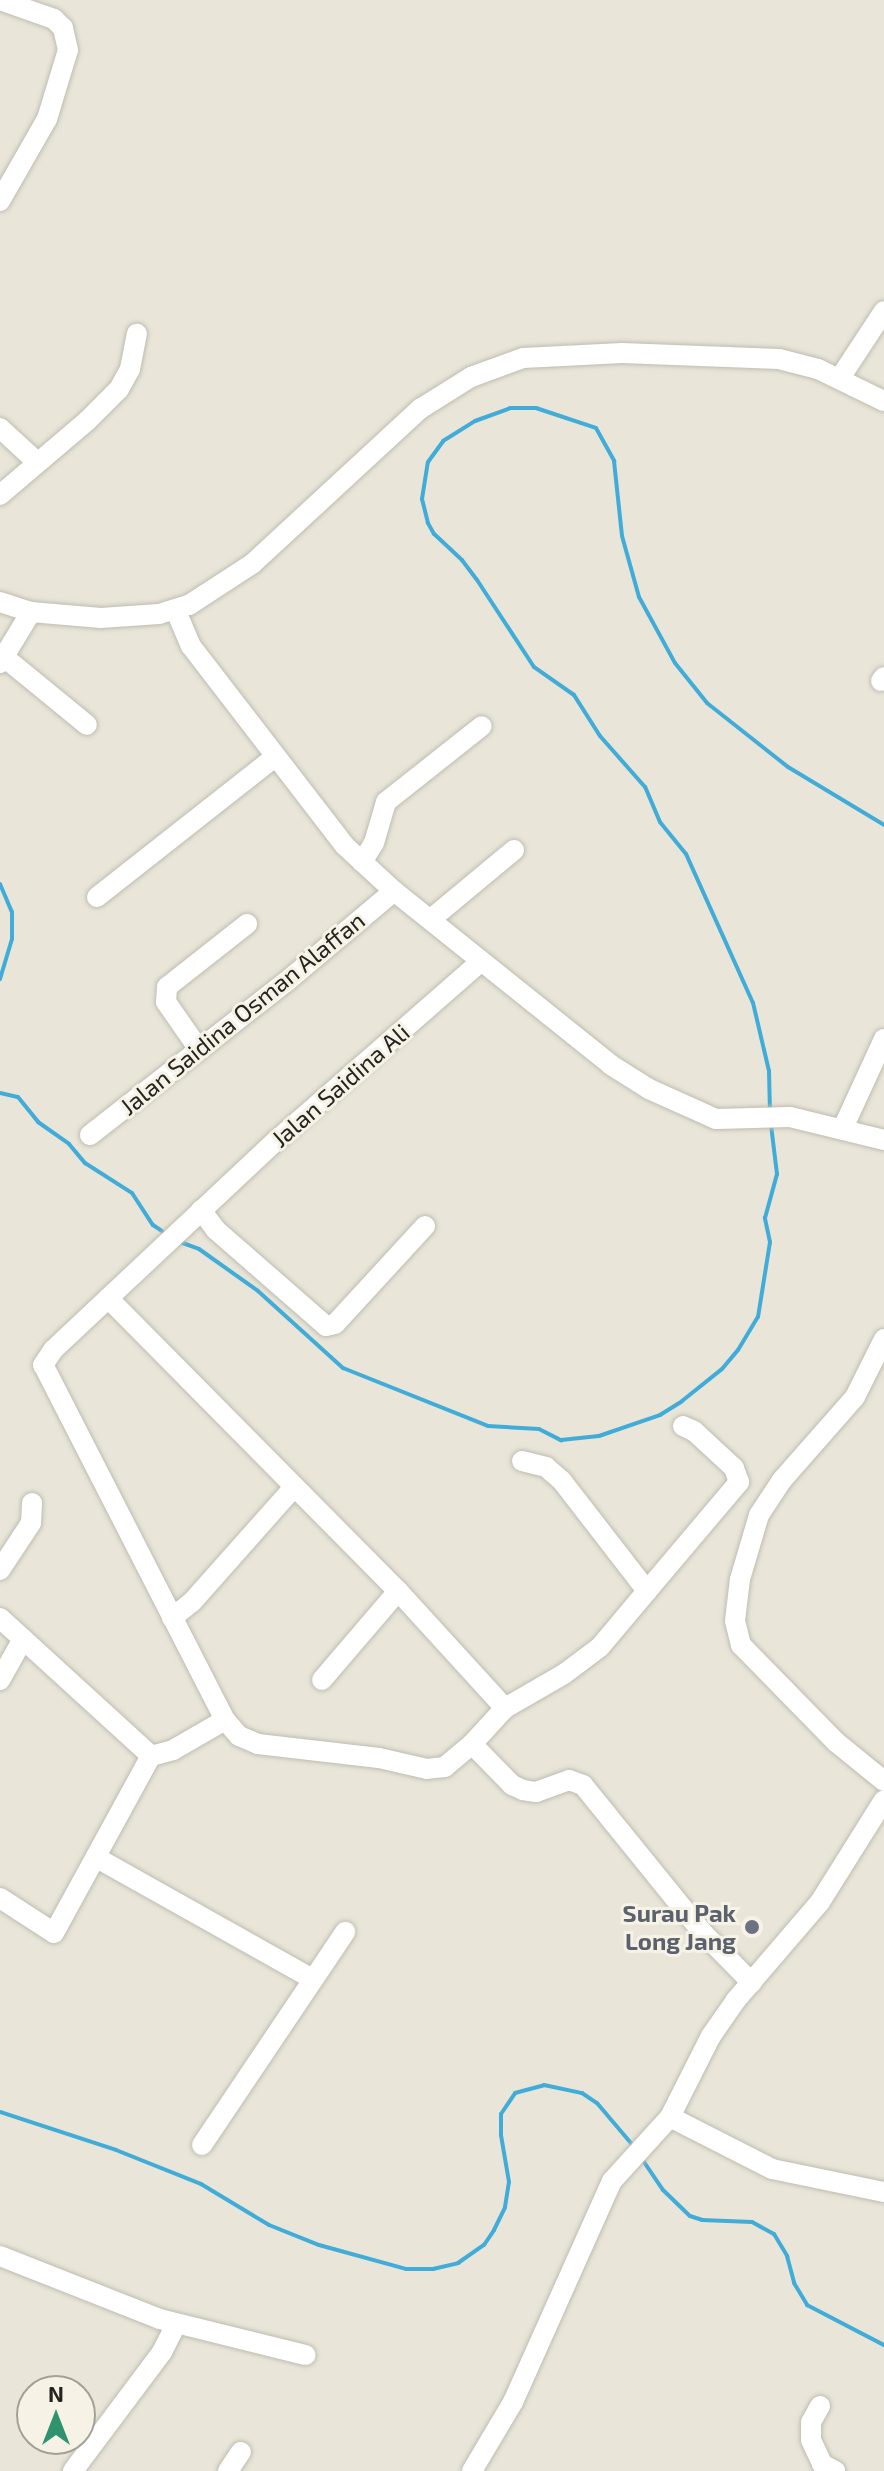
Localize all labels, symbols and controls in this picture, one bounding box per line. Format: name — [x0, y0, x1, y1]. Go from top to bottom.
street label: Jalan Saidina Osman Alaffan — [114, 905, 370, 1121]
street label: Jalan Saidina Ali — [265, 1017, 415, 1153]
place label: Surau Pak Long Jang — [623, 1899, 736, 1955]
marker: Surau Pak Long Jang — [743, 1918, 761, 1936]
north arrow — [16, 2375, 96, 2455]
text: N — [48, 2380, 64, 2406]

